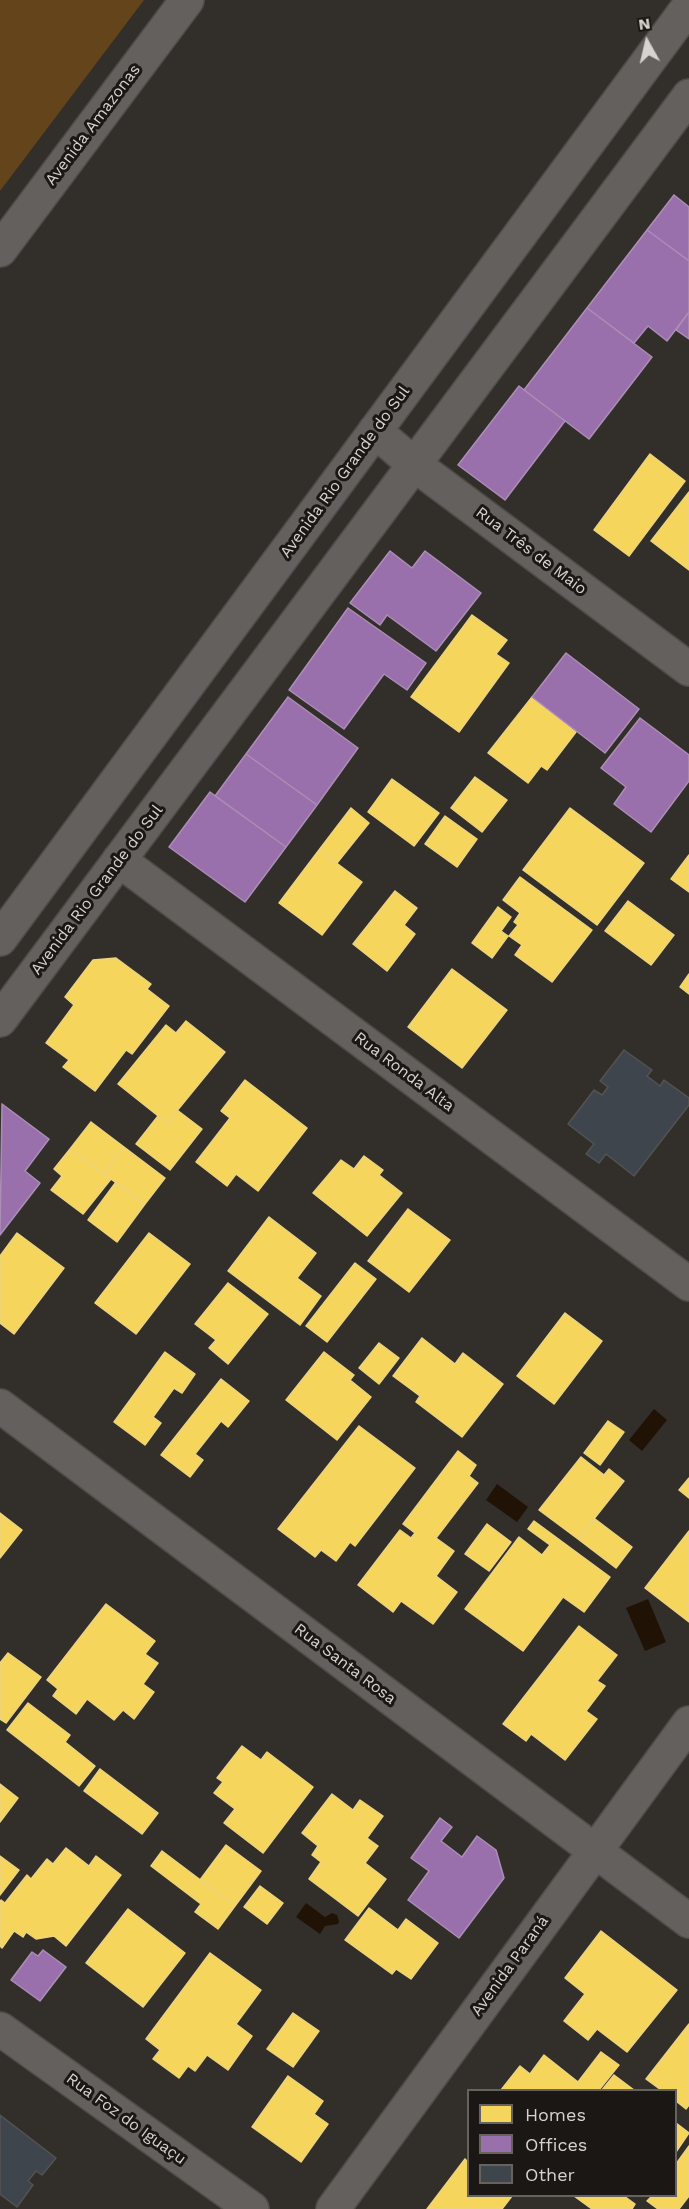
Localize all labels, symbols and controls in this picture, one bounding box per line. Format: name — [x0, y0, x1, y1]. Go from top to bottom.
north arrow — [617, 12, 677, 72]
text: N — [637, 13, 652, 34]
street label: Avenida Amazonas — [41, 61, 145, 189]
street label: Avenida Rio Grande do Sul — [276, 382, 414, 562]
street label: Rua Três de Maio — [472, 503, 590, 599]
street label: Avenida Rio Grande do Sul — [27, 801, 167, 979]
street label: Rua Ronda Alta — [350, 1028, 458, 1116]
street label: Rua Santa Rosa — [290, 1619, 400, 1709]
street label: Avenida Paraná — [467, 1912, 553, 2020]
street label: Rua Foz do Iguaçu — [62, 2069, 190, 2169]
legend — [467, 2089, 677, 2197]
text: Homes — [525, 2104, 586, 2125]
text: Offices — [525, 2134, 587, 2155]
text: Other — [525, 2164, 575, 2185]

